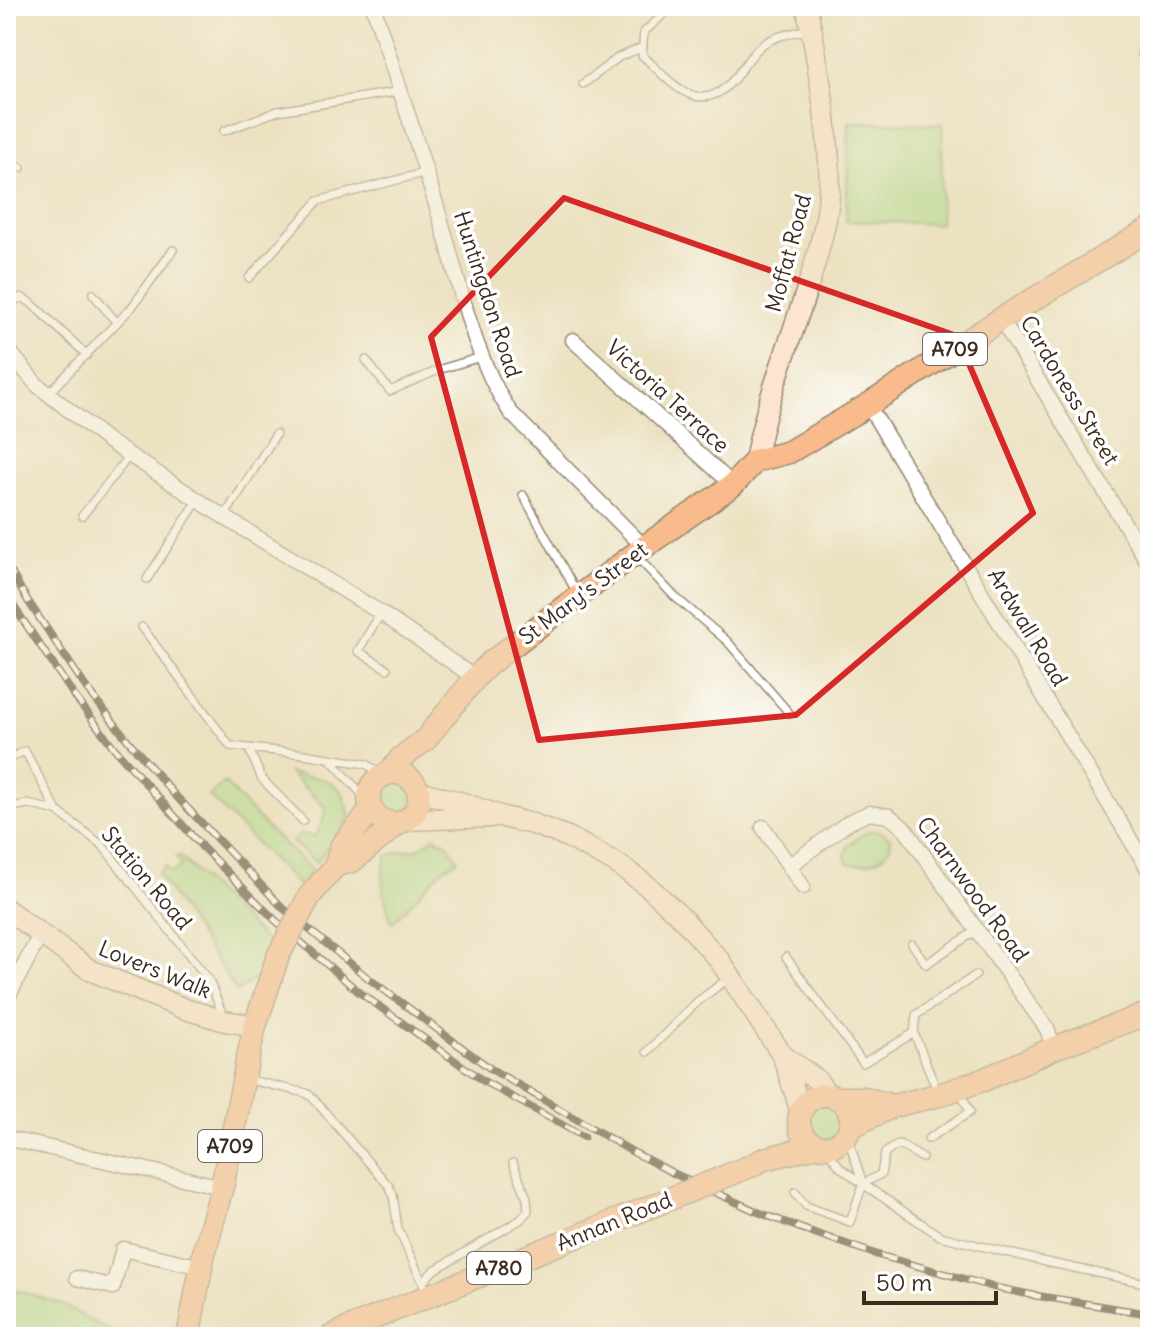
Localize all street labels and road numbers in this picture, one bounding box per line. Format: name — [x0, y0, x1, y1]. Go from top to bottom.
street label: Moffat Road — [759, 191, 817, 315]
street label: Huntingdon Road — [448, 207, 528, 381]
street label: Cardoness Street — [1014, 310, 1126, 470]
street label: Victoria Terrace — [601, 333, 735, 459]
road number: A709 — [923, 333, 987, 365]
street label: St Mary's Street — [513, 535, 653, 651]
street label: Ardwall Road — [982, 563, 1074, 691]
street label: Charnwood Road — [911, 811, 1035, 967]
street label: Station Road — [96, 821, 198, 935]
street label: Lovers Walk — [95, 934, 215, 1004]
road number: A709 — [198, 1130, 262, 1162]
street label: Annan Road — [552, 1185, 676, 1257]
road number: A780 — [467, 1252, 531, 1284]

